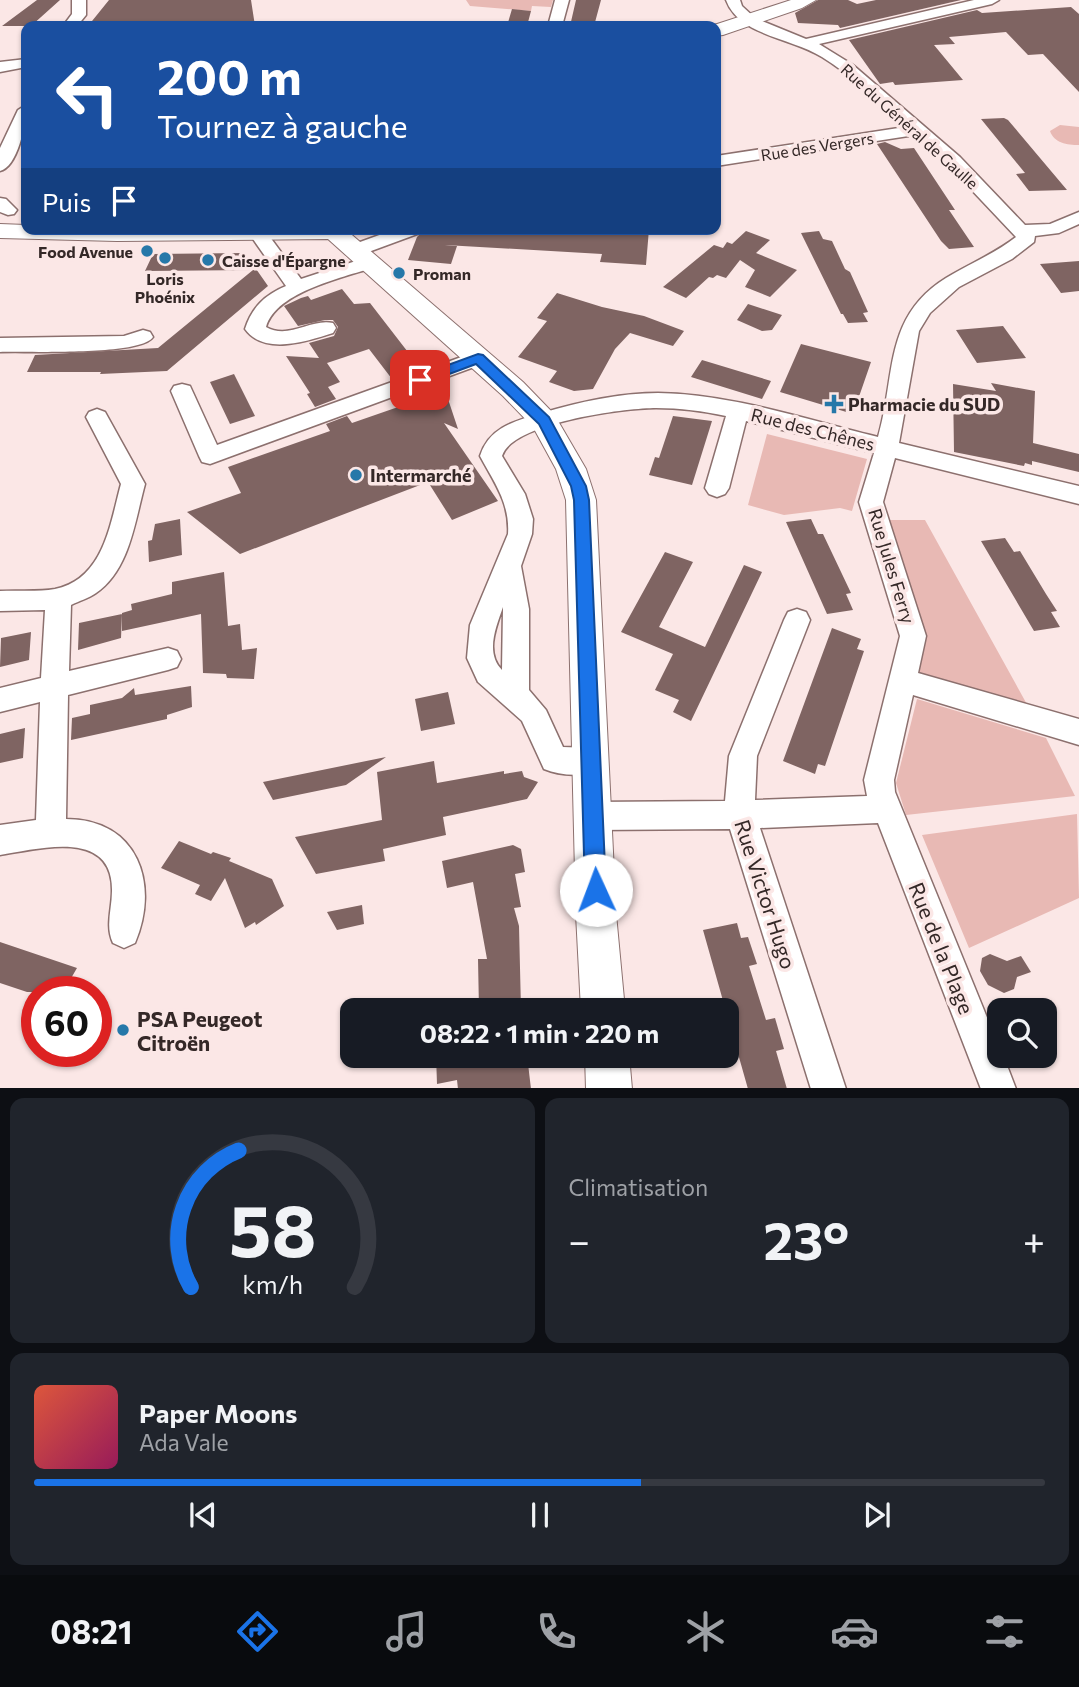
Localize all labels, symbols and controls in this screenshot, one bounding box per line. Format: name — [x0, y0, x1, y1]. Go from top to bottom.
text: 200 m — [157, 45, 302, 105]
icon: left — [42, 49, 133, 140]
street label: Rue du Général de Gaulle — [837, 59, 983, 193]
text: Tournez à gauche — [157, 105, 408, 145]
street label: Rue des Vergers — [759, 128, 875, 164]
icon: arrive — [105, 182, 143, 220]
text: Puis — [42, 186, 91, 217]
place label: Food Avenue — [38, 242, 133, 261]
marker: Food Avenue — [139, 243, 155, 259]
marker: Loris Phoénix — [157, 250, 173, 266]
place label: Caisse d'Épargne — [222, 251, 346, 270]
marker: Caisse d'Épargne — [200, 252, 216, 268]
place label: Proman — [413, 264, 471, 283]
marker: Proman — [391, 265, 407, 281]
place label: Loris Phoénix — [135, 269, 195, 306]
pin — [390, 350, 450, 410]
icon: arrive — [401, 361, 439, 399]
place label: Pharmacie du SUD — [848, 393, 1000, 415]
marker: Pharmacie du SUD — [826, 396, 842, 412]
street label: Rue des Chênes — [749, 403, 877, 455]
place label: Intermarché — [370, 464, 472, 486]
marker: Intermarché — [348, 467, 364, 483]
street label: Rue Jules Ferry — [864, 506, 920, 626]
street label: Rue Victor Hugo — [730, 816, 802, 972]
position arrow — [559, 853, 633, 927]
street label: Rue de la Plage — [904, 878, 980, 1018]
speed limit sign: 60 — [21, 976, 112, 1067]
map controls — [987, 998, 1057, 1068]
button: search — [987, 998, 1057, 1068]
place label: PSA Peugeot Citroën — [137, 1006, 263, 1055]
text: 08:22 · 1 min · 220 m — [420, 1017, 659, 1048]
marker: PSA Peugeot Citroën — [115, 1022, 131, 1038]
text: Climatisation — [569, 1173, 708, 1201]
text: 58 — [229, 1183, 316, 1272]
text: 23° — [763, 1207, 849, 1271]
text: − — [569, 1216, 590, 1263]
text: + — [1023, 1216, 1045, 1263]
text: km/h — [242, 1268, 303, 1298]
text: Paper Moons — [139, 1397, 297, 1428]
text: Ada Vale — [139, 1428, 229, 1456]
icon: previous — [184, 1496, 222, 1534]
icon: pause — [521, 1496, 559, 1534]
icon: next — [858, 1496, 896, 1534]
icon: directions — [233, 1607, 282, 1656]
icon: music — [382, 1607, 431, 1656]
icon: phone — [532, 1607, 581, 1656]
icon: climate — [681, 1607, 730, 1656]
icon: car — [830, 1607, 879, 1656]
icon: filters — [980, 1607, 1029, 1656]
text: 08:21 — [50, 1611, 132, 1651]

